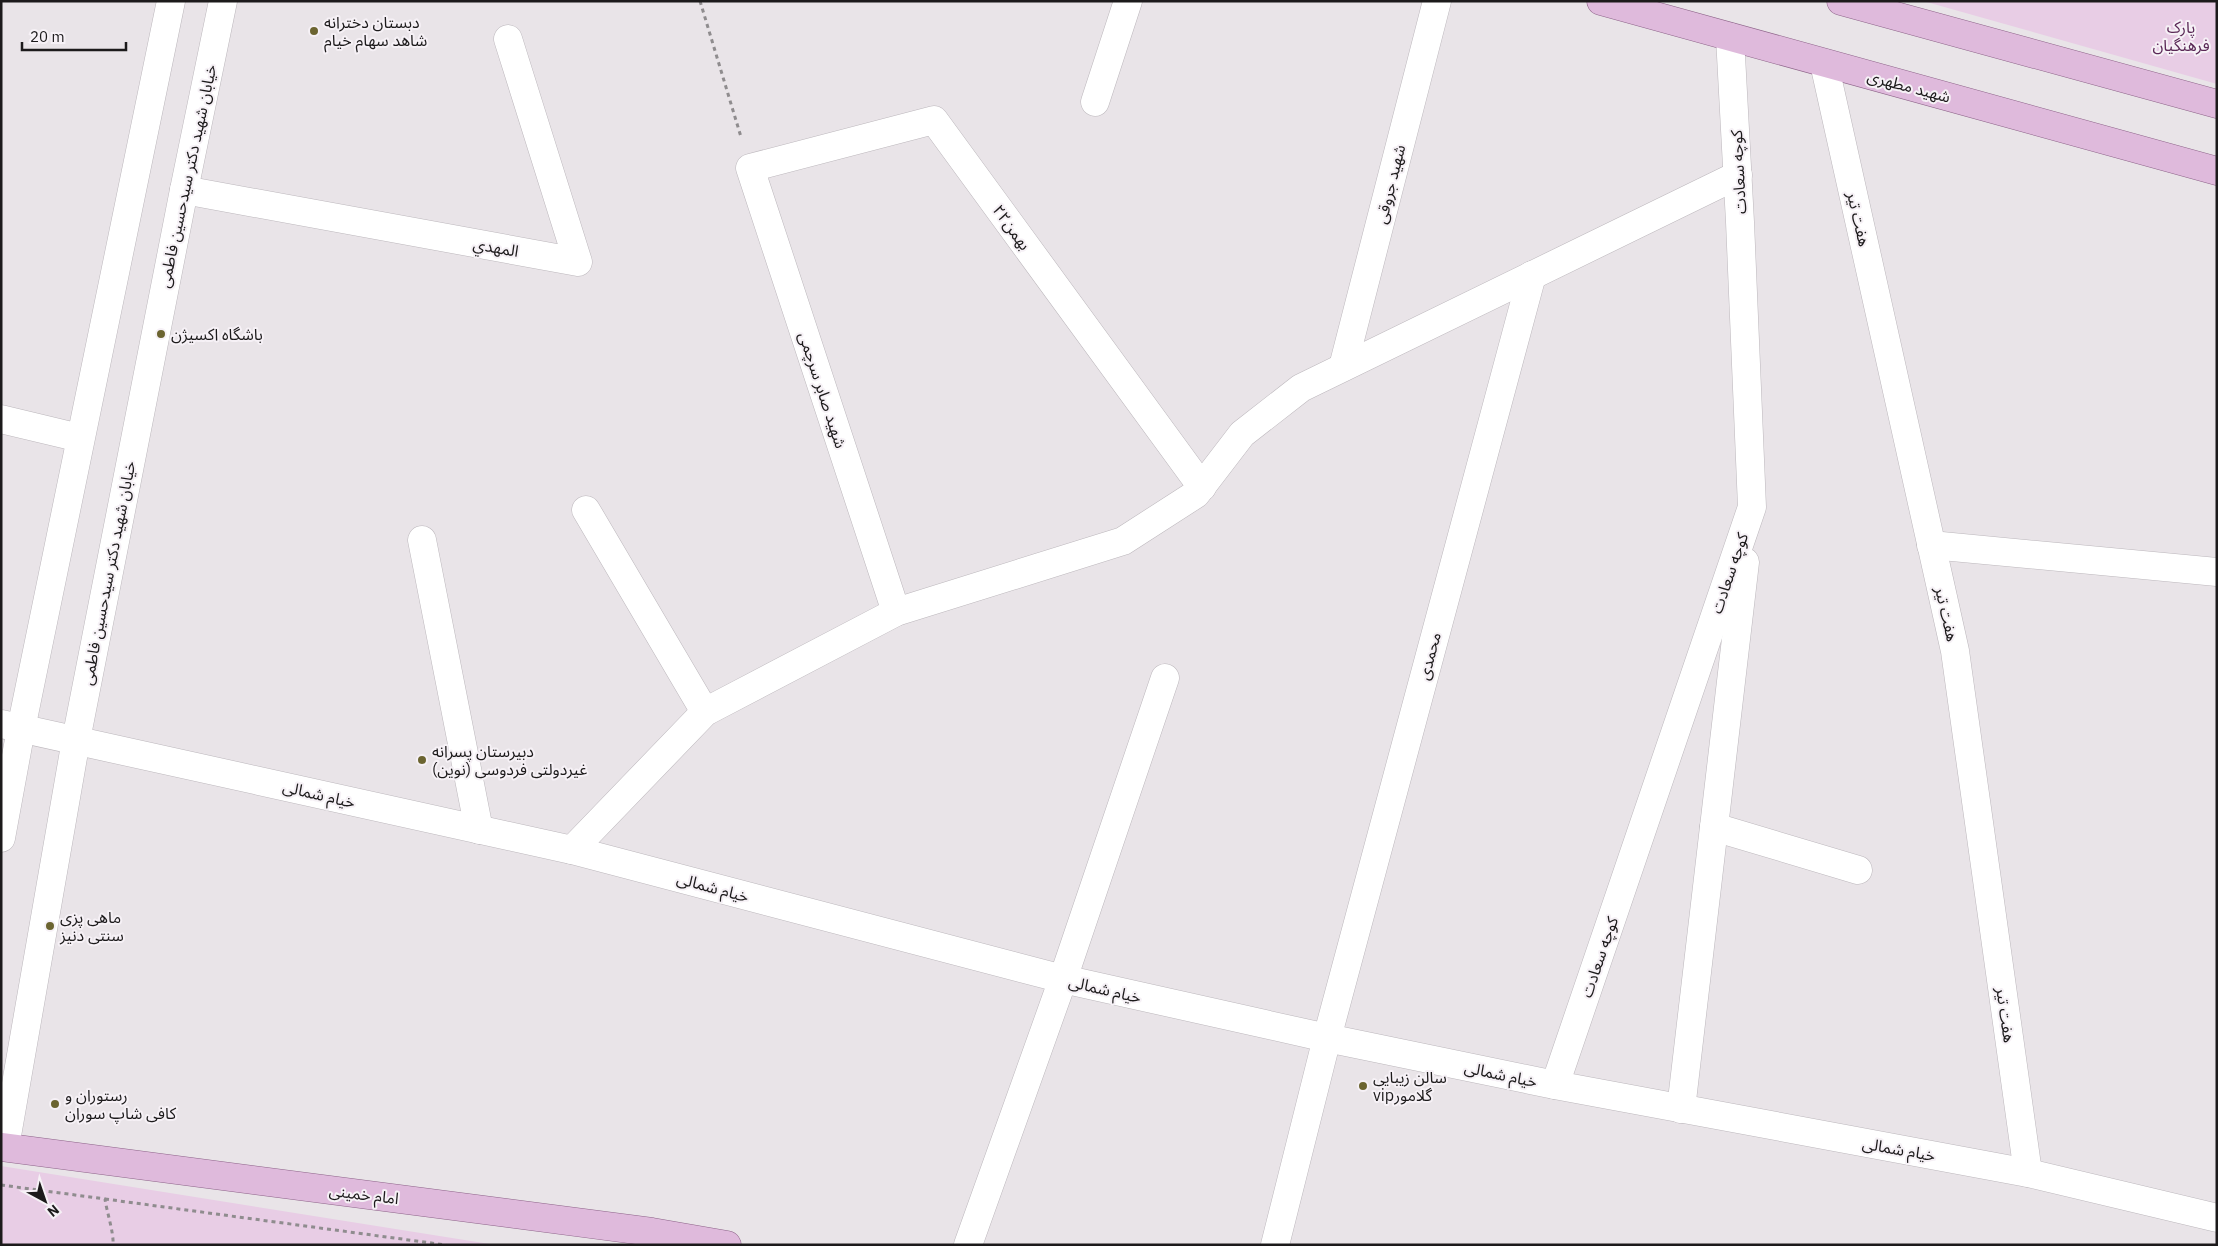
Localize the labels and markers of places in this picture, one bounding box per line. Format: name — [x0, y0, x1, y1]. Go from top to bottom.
place label: دبستان دخترانه شاهد سهام خیام — [324, 12, 427, 53]
marker: دبستان دخترانه شاهد سهام خیام — [308, 25, 320, 37]
place label: باشگاه اکسیژن — [171, 324, 263, 344]
marker: باشگاه اکسیژن — [155, 328, 167, 340]
place label: دبیرستان پسرانه غیردولتی فردوسی (نوین) — [432, 741, 587, 779]
marker: دبیرستان پسرانه غیردولتی فردوسی (نوین) — [416, 754, 428, 766]
place label: ماهی پزی سنتی دنیز — [59, 907, 124, 945]
marker: ماهی پزی سنتی دنیز — [44, 920, 56, 932]
place label: سالن زیبایی vipگلامور — [1373, 1067, 1447, 1105]
marker: سالن زیبایی vipگلامور — [1357, 1080, 1369, 1092]
place label: رستوران و کافی شاپ سوران — [65, 1085, 177, 1124]
marker: رستوران و کافی شاپ سوران — [49, 1098, 61, 1110]

